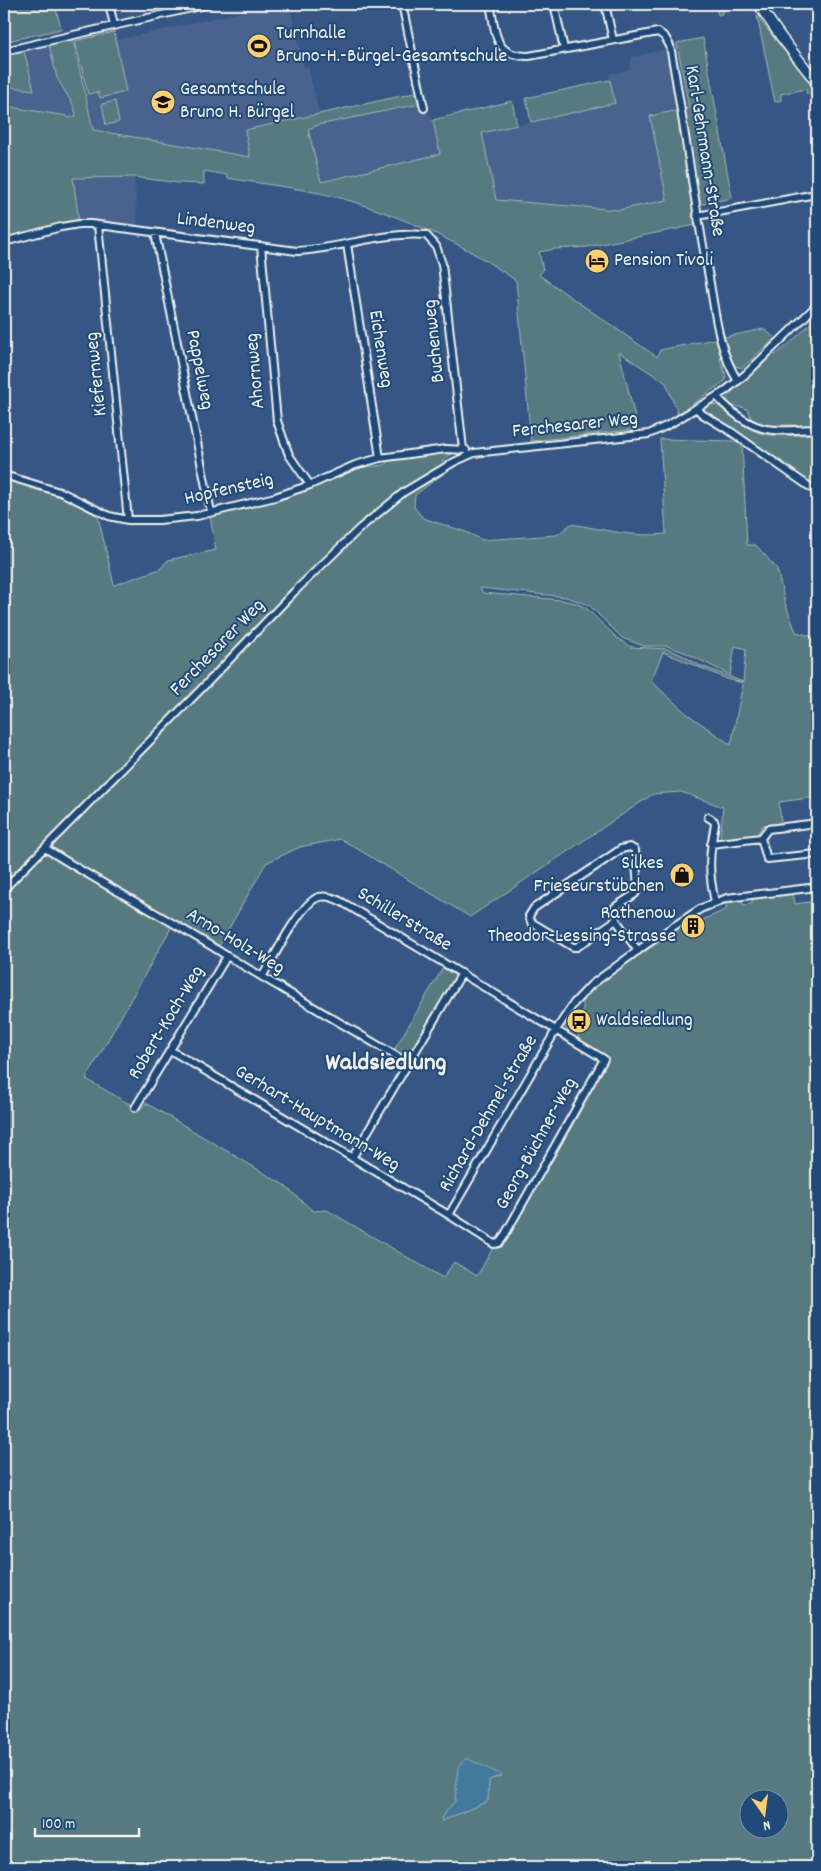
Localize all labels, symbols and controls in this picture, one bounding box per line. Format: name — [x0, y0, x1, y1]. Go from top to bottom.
place label: Turnhalle Bruno-H.-Bürgel-Gesamtschule — [276, 20, 507, 71]
sports icon: Turnhalle Bruno-H.-Bürgel-Gesamtschule — [246, 33, 272, 59]
street label: Karl-Gehrmann-Straße — [677, 63, 731, 239]
place label: Gesamtschule Bruno H. Bürgel — [180, 76, 294, 127]
school or university icon: Gesamtschule Bruno H. Bürgel — [150, 89, 176, 115]
street label: Lindenweg — [175, 205, 257, 243]
place label: Pension Tivoli — [614, 247, 714, 275]
hotel icon: Pension Tivoli — [584, 248, 610, 274]
street label: Buchenweg — [417, 298, 453, 384]
street label: Eichenweg — [360, 308, 400, 390]
street label: Pappelweg — [178, 328, 220, 412]
street label: Kiefernweg — [79, 330, 115, 418]
street label: Ahornweg — [239, 332, 273, 410]
street label: Ferchesarer Weg — [511, 405, 639, 447]
street label: Hopfensteig — [182, 466, 276, 514]
street label: Ferchesarer Weg — [164, 593, 272, 703]
place label: Silkes Frieseurstübchen — [534, 850, 664, 901]
shop icon: Silkes Frieseurstübchen — [669, 862, 695, 888]
street label: Schillerstraße — [351, 881, 457, 959]
place label: Rathenow Theodor-Lessing-Strasse — [488, 900, 676, 951]
street label: Arno-Holz-Weg — [180, 901, 290, 983]
building icon: Rathenow Theodor-Lessing-Strasse — [680, 913, 706, 939]
street label: Robert-Koch-Weg — [122, 961, 212, 1085]
place label: Waldsiedlung — [596, 1007, 693, 1035]
bus stop icon: Waldsiedlung — [566, 1008, 592, 1034]
street label: Richard-Dehmel-Straße — [433, 1030, 546, 1198]
district label: Waldsiedlung — [326, 1046, 446, 1082]
street label: Gerhart-Hauptmann-Weg — [229, 1058, 405, 1180]
street label: Georg-Büchner-Weg — [489, 1073, 585, 1215]
north arrow — [738, 1788, 788, 1838]
scale bar — [35, 1806, 139, 1838]
text: 100 m — [42, 1814, 75, 1836]
text: N — [761, 1814, 772, 1835]

